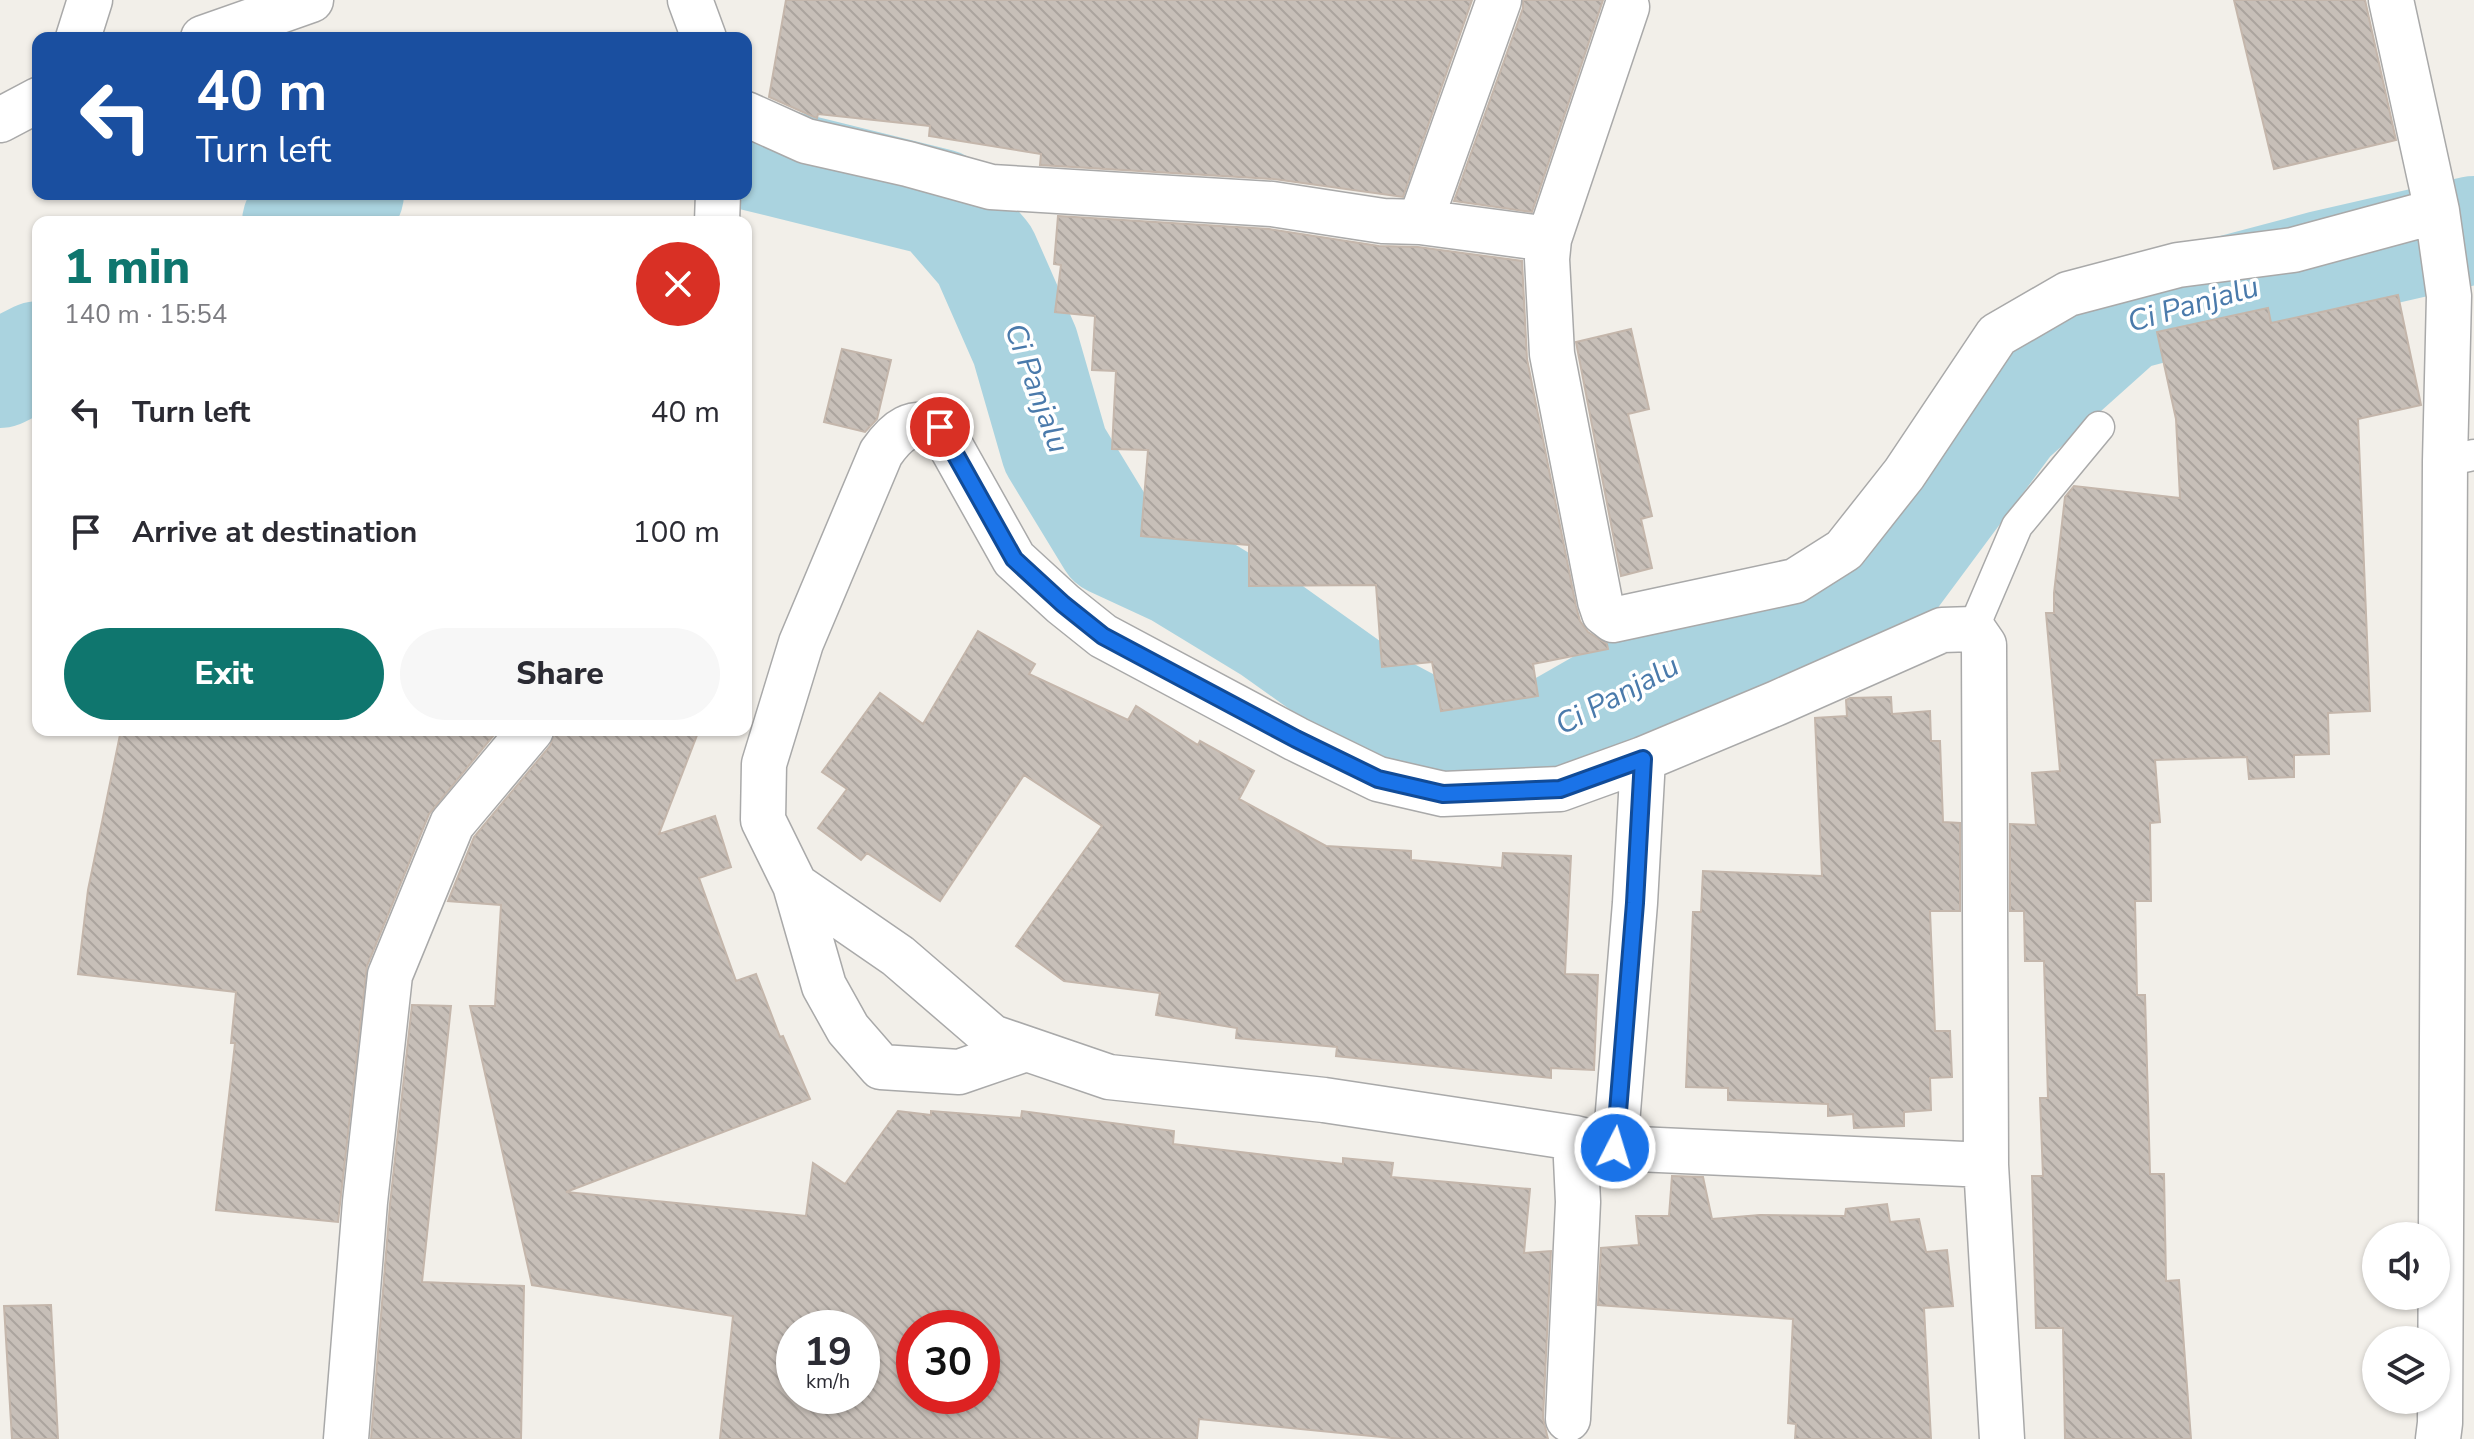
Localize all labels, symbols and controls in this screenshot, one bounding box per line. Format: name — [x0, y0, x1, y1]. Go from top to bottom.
text: 40 m — [196, 53, 327, 130]
icon: left — [64, 64, 168, 168]
text: Turn left — [196, 126, 331, 175]
text: 1 min — [64, 234, 190, 300]
button: close — [636, 242, 720, 326]
water label: Ci Panjalu — [2123, 266, 2264, 343]
text: 140 m · 15:54 — [64, 297, 227, 332]
water label: Ci Panjalu — [994, 318, 1079, 459]
icon: left — [64, 390, 108, 434]
text: Turn left — [132, 392, 250, 433]
text: 40 m — [651, 392, 720, 433]
pin — [906, 393, 974, 461]
icon: arrive — [918, 405, 962, 449]
icon: arrive — [64, 510, 108, 554]
text: Arrive at destination — [132, 512, 417, 553]
text: 100 m — [633, 512, 720, 553]
button: Exit — [64, 628, 384, 720]
button: Share — [400, 628, 720, 720]
water label: Ci Panjalu — [1548, 646, 1686, 745]
position arrow — [1573, 1106, 1657, 1190]
map controls — [2362, 1222, 2450, 1414]
button: sound — [2362, 1222, 2450, 1310]
speed limit sign: 30 — [896, 1310, 1000, 1414]
text: 19 — [804, 1325, 852, 1379]
button: layers — [2362, 1326, 2450, 1414]
text: km/h — [806, 1368, 850, 1395]

